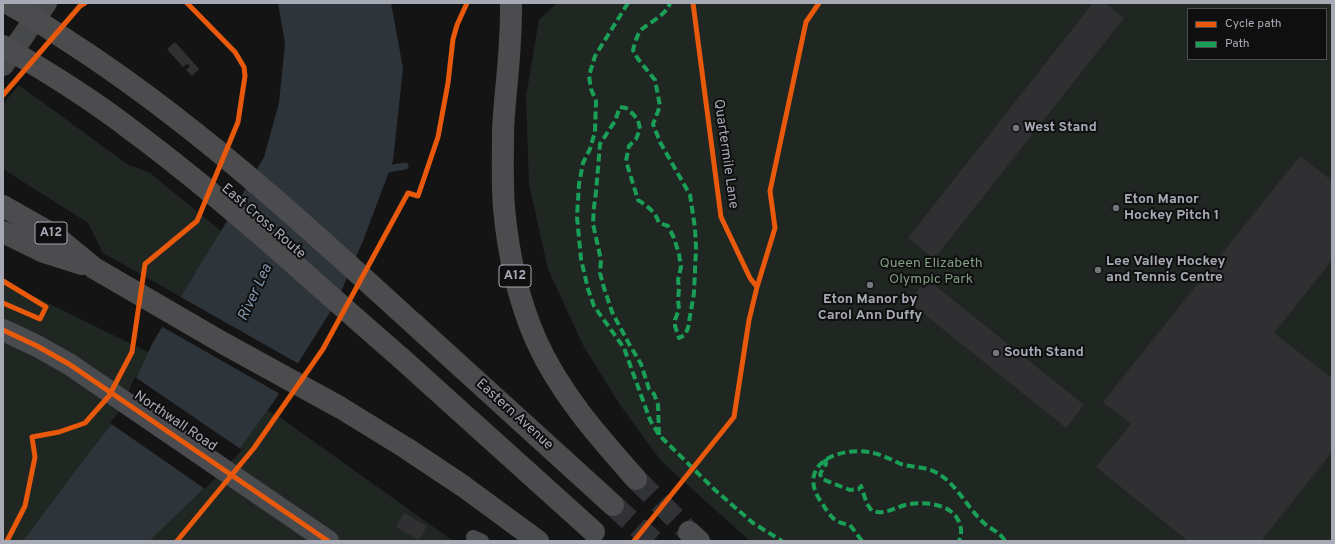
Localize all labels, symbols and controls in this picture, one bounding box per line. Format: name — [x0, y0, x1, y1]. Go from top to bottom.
legend — [1187, 8, 1327, 60]
text: Cycle path — [1225, 16, 1282, 32]
text: Path — [1225, 36, 1250, 52]
street label: Quartermile Lane — [709, 98, 741, 210]
place label: West Stand — [1024, 120, 1097, 136]
marker: West Stand — [1011, 123, 1021, 133]
street label: East Cross Route — [217, 181, 309, 263]
place label: Eton Manor Hockey Pitch 1 — [1124, 192, 1219, 224]
marker: Eton Manor Hockey Pitch 1 — [1111, 203, 1121, 213]
road number: A12 — [35, 222, 67, 244]
place label: Lee Valley Hockey and Tennis Centre — [1106, 254, 1225, 286]
park label: Queen Elizabeth Olympic Park — [879, 256, 983, 288]
water label: River Lea — [235, 262, 277, 324]
road number: A12 — [499, 265, 531, 287]
marker: Lee Valley Hockey and Tennis Centre — [1093, 265, 1103, 275]
marker: Eton Manor by Carol Ann Duffy — [865, 280, 875, 290]
place label: Eton Manor by Carol Ann Duffy — [818, 292, 922, 324]
place label: South Stand — [1004, 345, 1084, 361]
marker: South Stand — [991, 348, 1001, 358]
street label: Eastern Avenue — [472, 376, 556, 454]
street label: Northwall Road — [130, 388, 220, 456]

